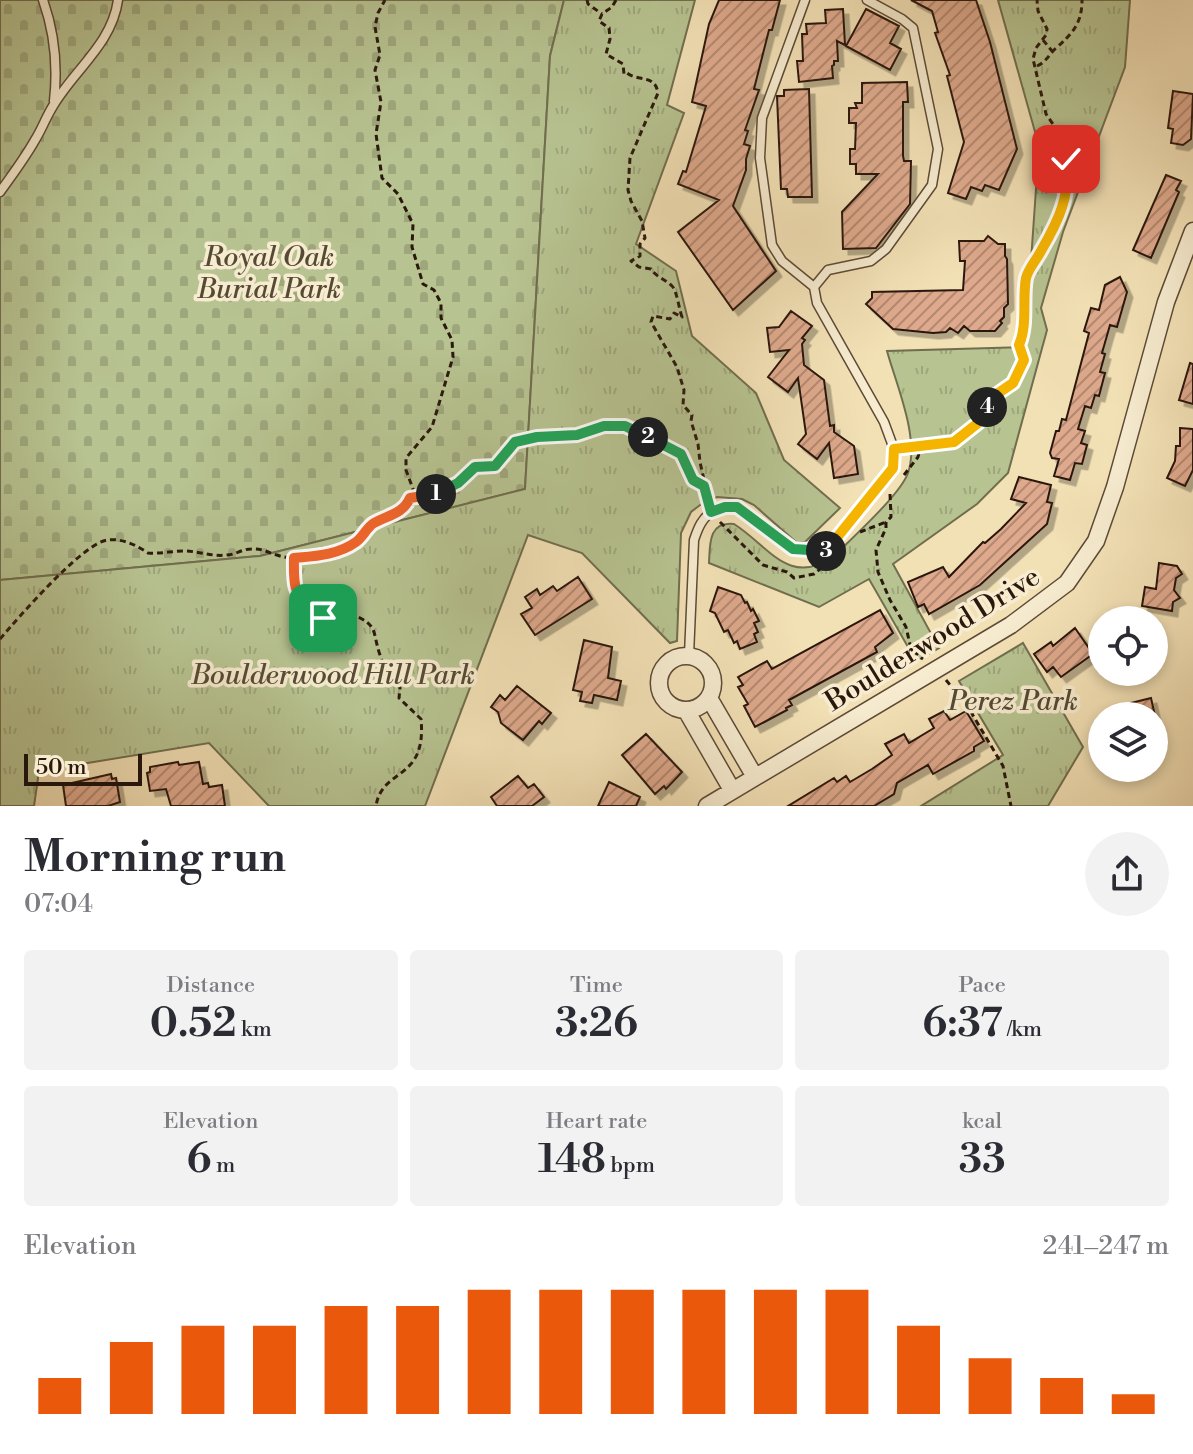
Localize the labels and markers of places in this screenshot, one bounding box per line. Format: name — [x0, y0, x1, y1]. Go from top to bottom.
pin — [1032, 125, 1100, 193]
pin: 4 — [967, 387, 1007, 427]
pin: 2 — [628, 417, 668, 457]
pin: 1 — [416, 474, 456, 514]
pin: 3 — [806, 531, 846, 571]
pin — [289, 584, 357, 652]

